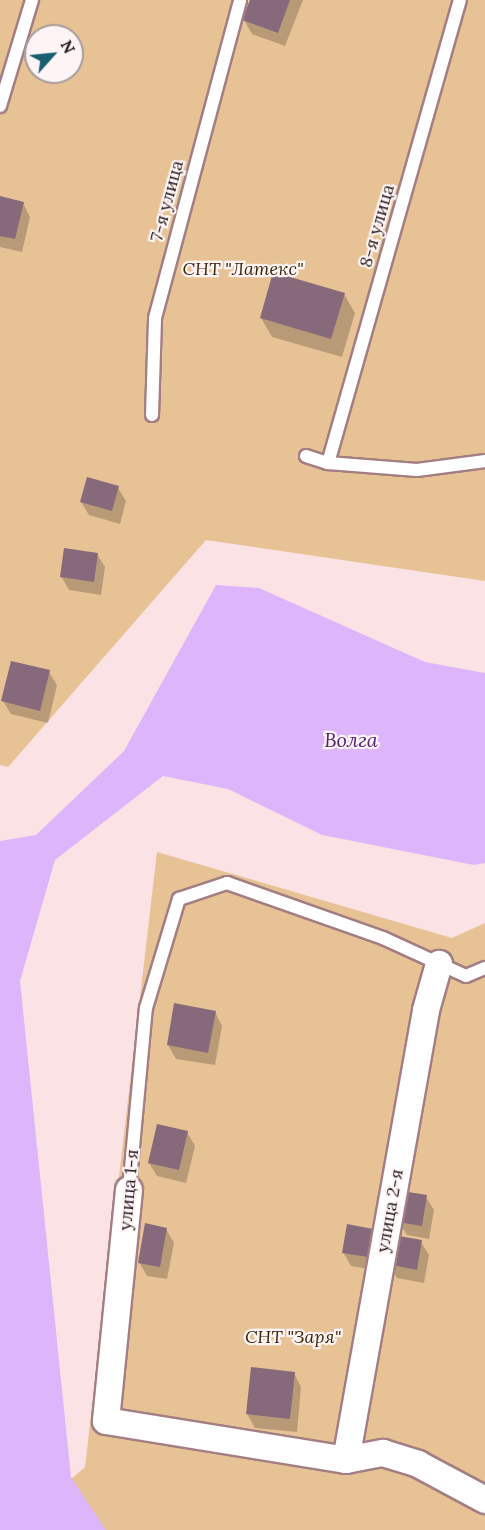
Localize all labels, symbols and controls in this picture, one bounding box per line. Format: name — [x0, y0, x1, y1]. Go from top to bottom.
north arrow — [24, 24, 84, 84]
text: N — [57, 37, 80, 57]
street label: 7-я улица — [146, 158, 188, 244]
street label: 8-я улица — [355, 182, 399, 270]
park label: СНТ "Латекс" — [183, 258, 303, 280]
water label: Волга — [324, 727, 378, 751]
street label: улица 1-я — [115, 1148, 143, 1232]
street label: улица 2-я — [372, 1168, 408, 1254]
park label: СНТ "Заря" — [245, 1326, 341, 1348]

